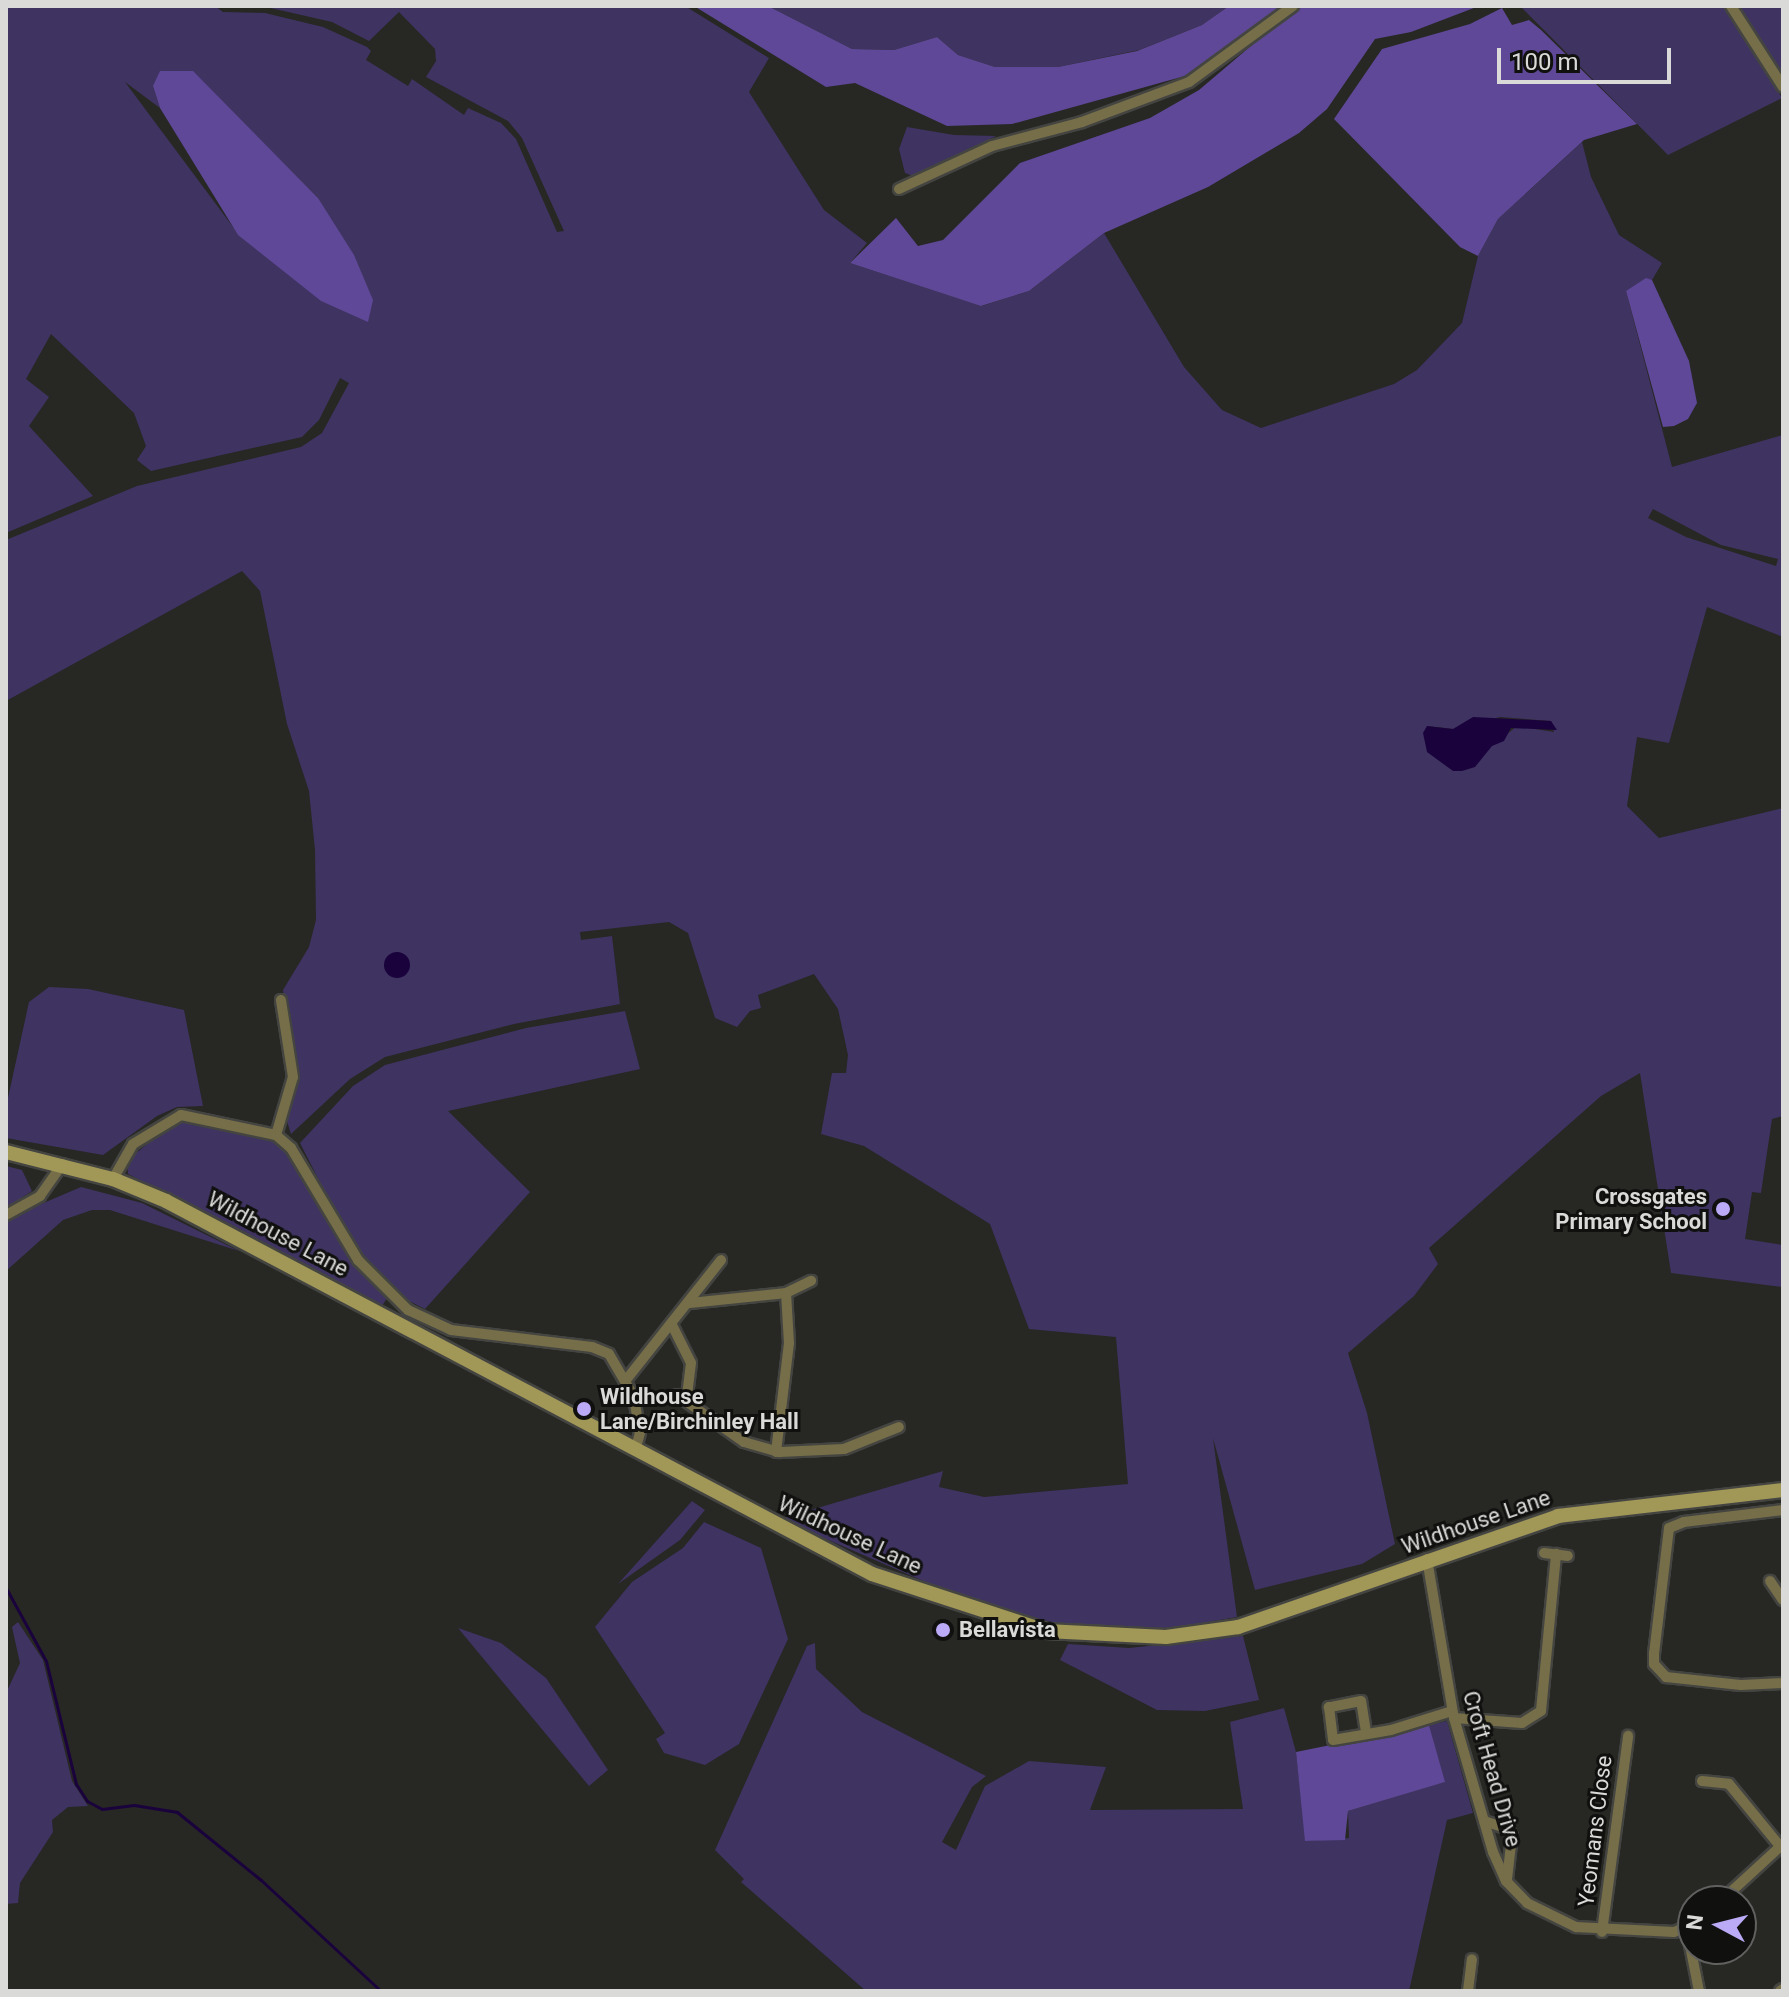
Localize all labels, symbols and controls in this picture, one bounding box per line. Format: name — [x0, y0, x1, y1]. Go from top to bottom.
scale bar — [1501, 32, 1675, 82]
text: 100 m — [1511, 48, 1578, 76]
place label: Crossgates Primary School — [1555, 1183, 1707, 1234]
street label: Wildhouse Lane — [203, 1186, 353, 1282]
marker: Crossgates Primary School — [1714, 1200, 1732, 1218]
place label: Wildhouse Lane/Birchinley Hall — [600, 1383, 799, 1434]
marker: Wildhouse Lane/Birchinley Hall — [575, 1400, 593, 1418]
street label: Wildhouse Lane — [1398, 1484, 1554, 1560]
street label: Wildhouse Lane — [774, 1490, 926, 1580]
place label: Bellavista — [959, 1617, 1056, 1643]
marker: Bellavista — [934, 1621, 952, 1639]
street label: Croft Head Drive — [1457, 1688, 1527, 1850]
street label: Yeomans Close — [1573, 1754, 1617, 1908]
north arrow — [1677, 1885, 1757, 1965]
text: N — [1681, 1913, 1708, 1931]

